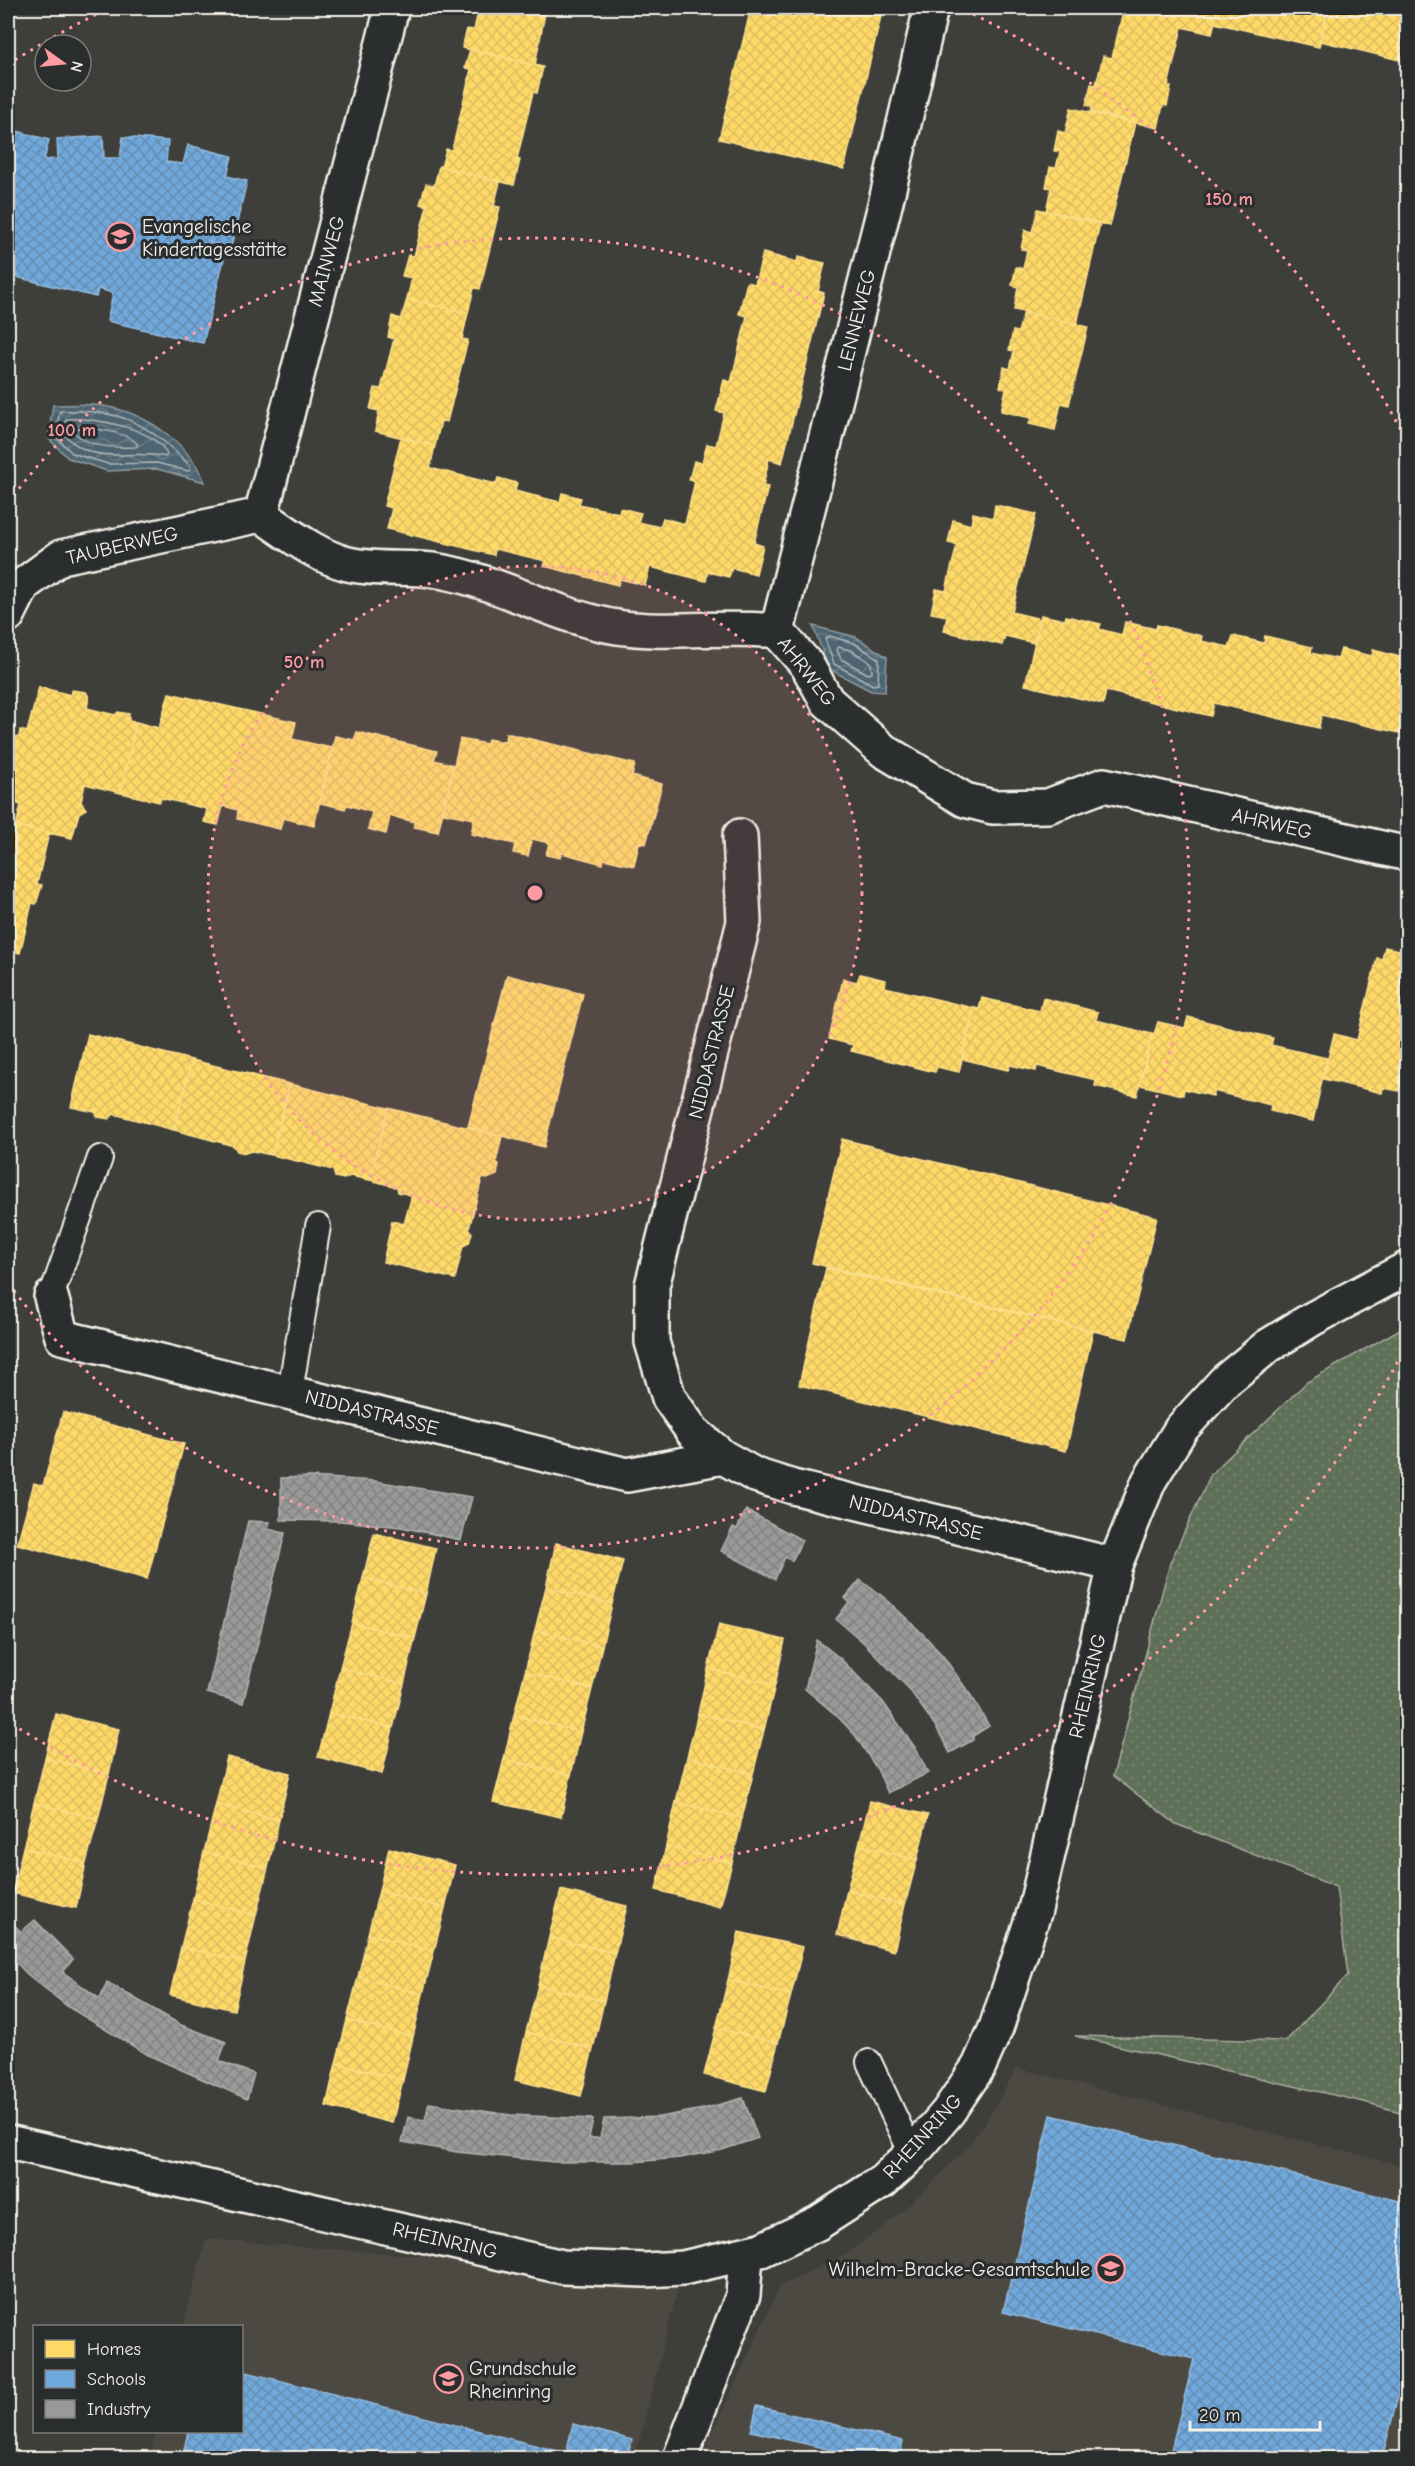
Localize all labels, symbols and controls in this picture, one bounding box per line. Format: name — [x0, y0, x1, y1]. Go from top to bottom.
north arrow — [33, 33, 93, 93]
text: N — [66, 59, 87, 74]
text: 150 m — [1205, 189, 1253, 210]
street label: MAINWEG — [303, 213, 350, 309]
place label: Evangelische Kindertagesstätte — [142, 215, 286, 261]
school or university icon: Evangelische Kindertagesstätte — [105, 221, 137, 253]
street label: LENNEWEG — [833, 267, 880, 373]
text: 100 m — [48, 420, 96, 441]
street label: TAUBERWEG — [64, 521, 180, 570]
street label: AHRWEG — [772, 632, 841, 711]
text: 50 m — [284, 652, 324, 673]
street label: AHRWEG — [1230, 803, 1314, 844]
centre of rings — [525, 883, 545, 903]
street label: NIDDASTRASSE — [684, 983, 739, 1121]
street label: NIDDASTRASSE — [303, 1385, 441, 1440]
street label: NIDDASTRASSE — [847, 1490, 985, 1545]
street label: RHEINRING — [1064, 1632, 1111, 1741]
street label: RHEINRING — [878, 2089, 967, 2184]
street label: RHEINRING — [390, 2217, 499, 2264]
school or university icon: Wilhelm-Bracke-Gesamtschule — [1095, 2253, 1127, 2285]
place label: Wilhelm-Bracke-Gesamtschule — [828, 2258, 1090, 2281]
legend — [33, 2325, 243, 2433]
text: Homes — [87, 2339, 141, 2360]
place label: Grundschule Rheinring — [469, 2357, 576, 2403]
school or university icon: Grundschule Rheinring — [432, 2363, 464, 2395]
text: Schools — [87, 2369, 146, 2390]
scale bar — [1190, 2394, 1320, 2432]
text: Industry — [87, 2399, 152, 2420]
text: 20 m — [1199, 2405, 1240, 2426]

